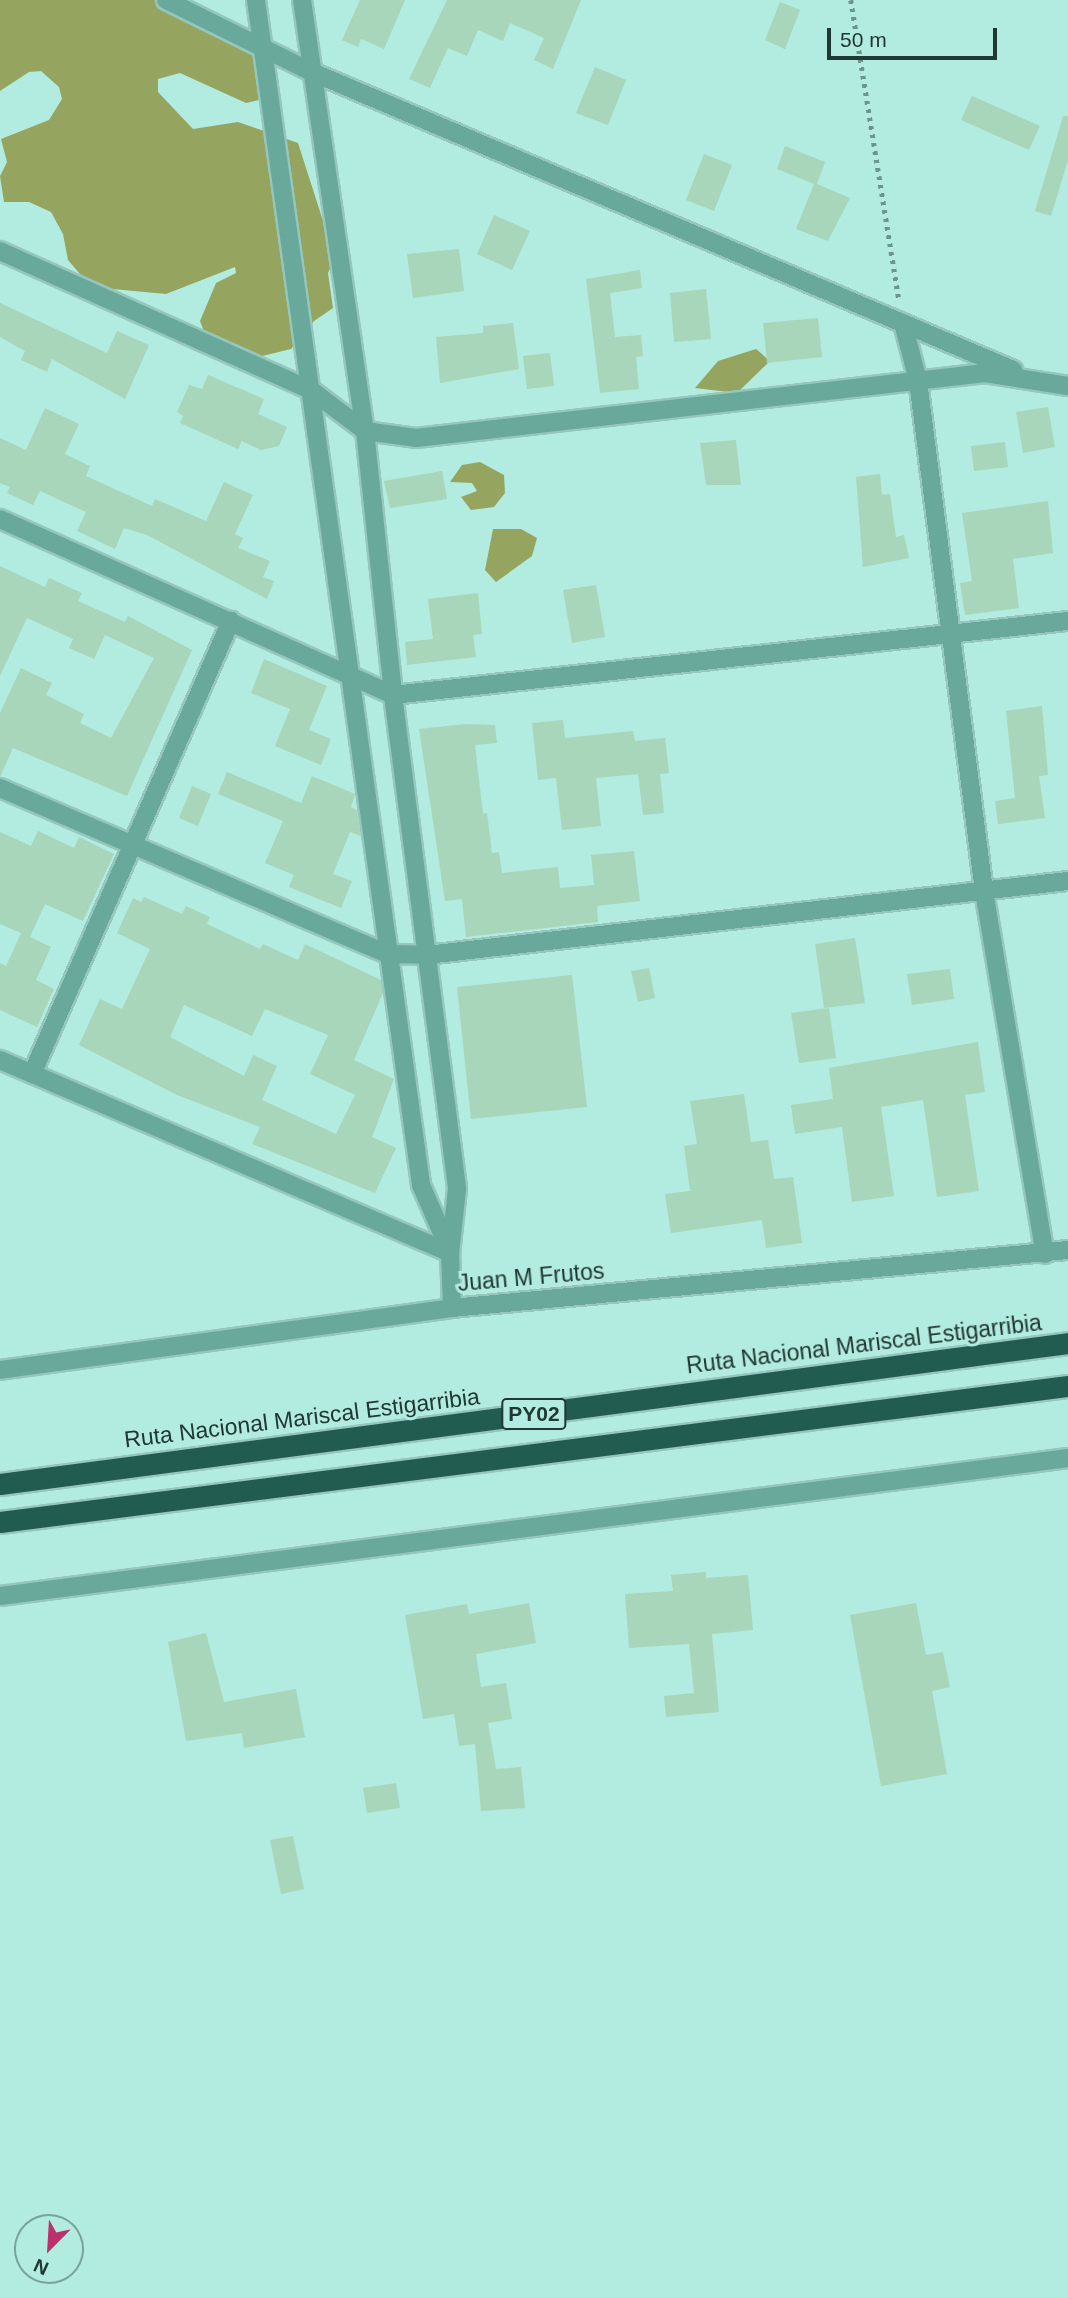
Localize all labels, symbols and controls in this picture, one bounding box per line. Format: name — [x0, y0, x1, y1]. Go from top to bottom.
scale bar — [830, 14, 1000, 58]
text: 50 m — [840, 28, 887, 51]
street label: Juan M Frutos — [457, 1257, 605, 1297]
street label: Ruta Nacional Mariscal Estigarribia — [685, 1308, 1043, 1380]
street label: Ruta Nacional Mariscal Estigarribia — [123, 1382, 481, 1454]
road number: PY02 — [501, 1396, 567, 1432]
north arrow — [14, 2214, 84, 2284]
text: N — [31, 2254, 52, 2279]

